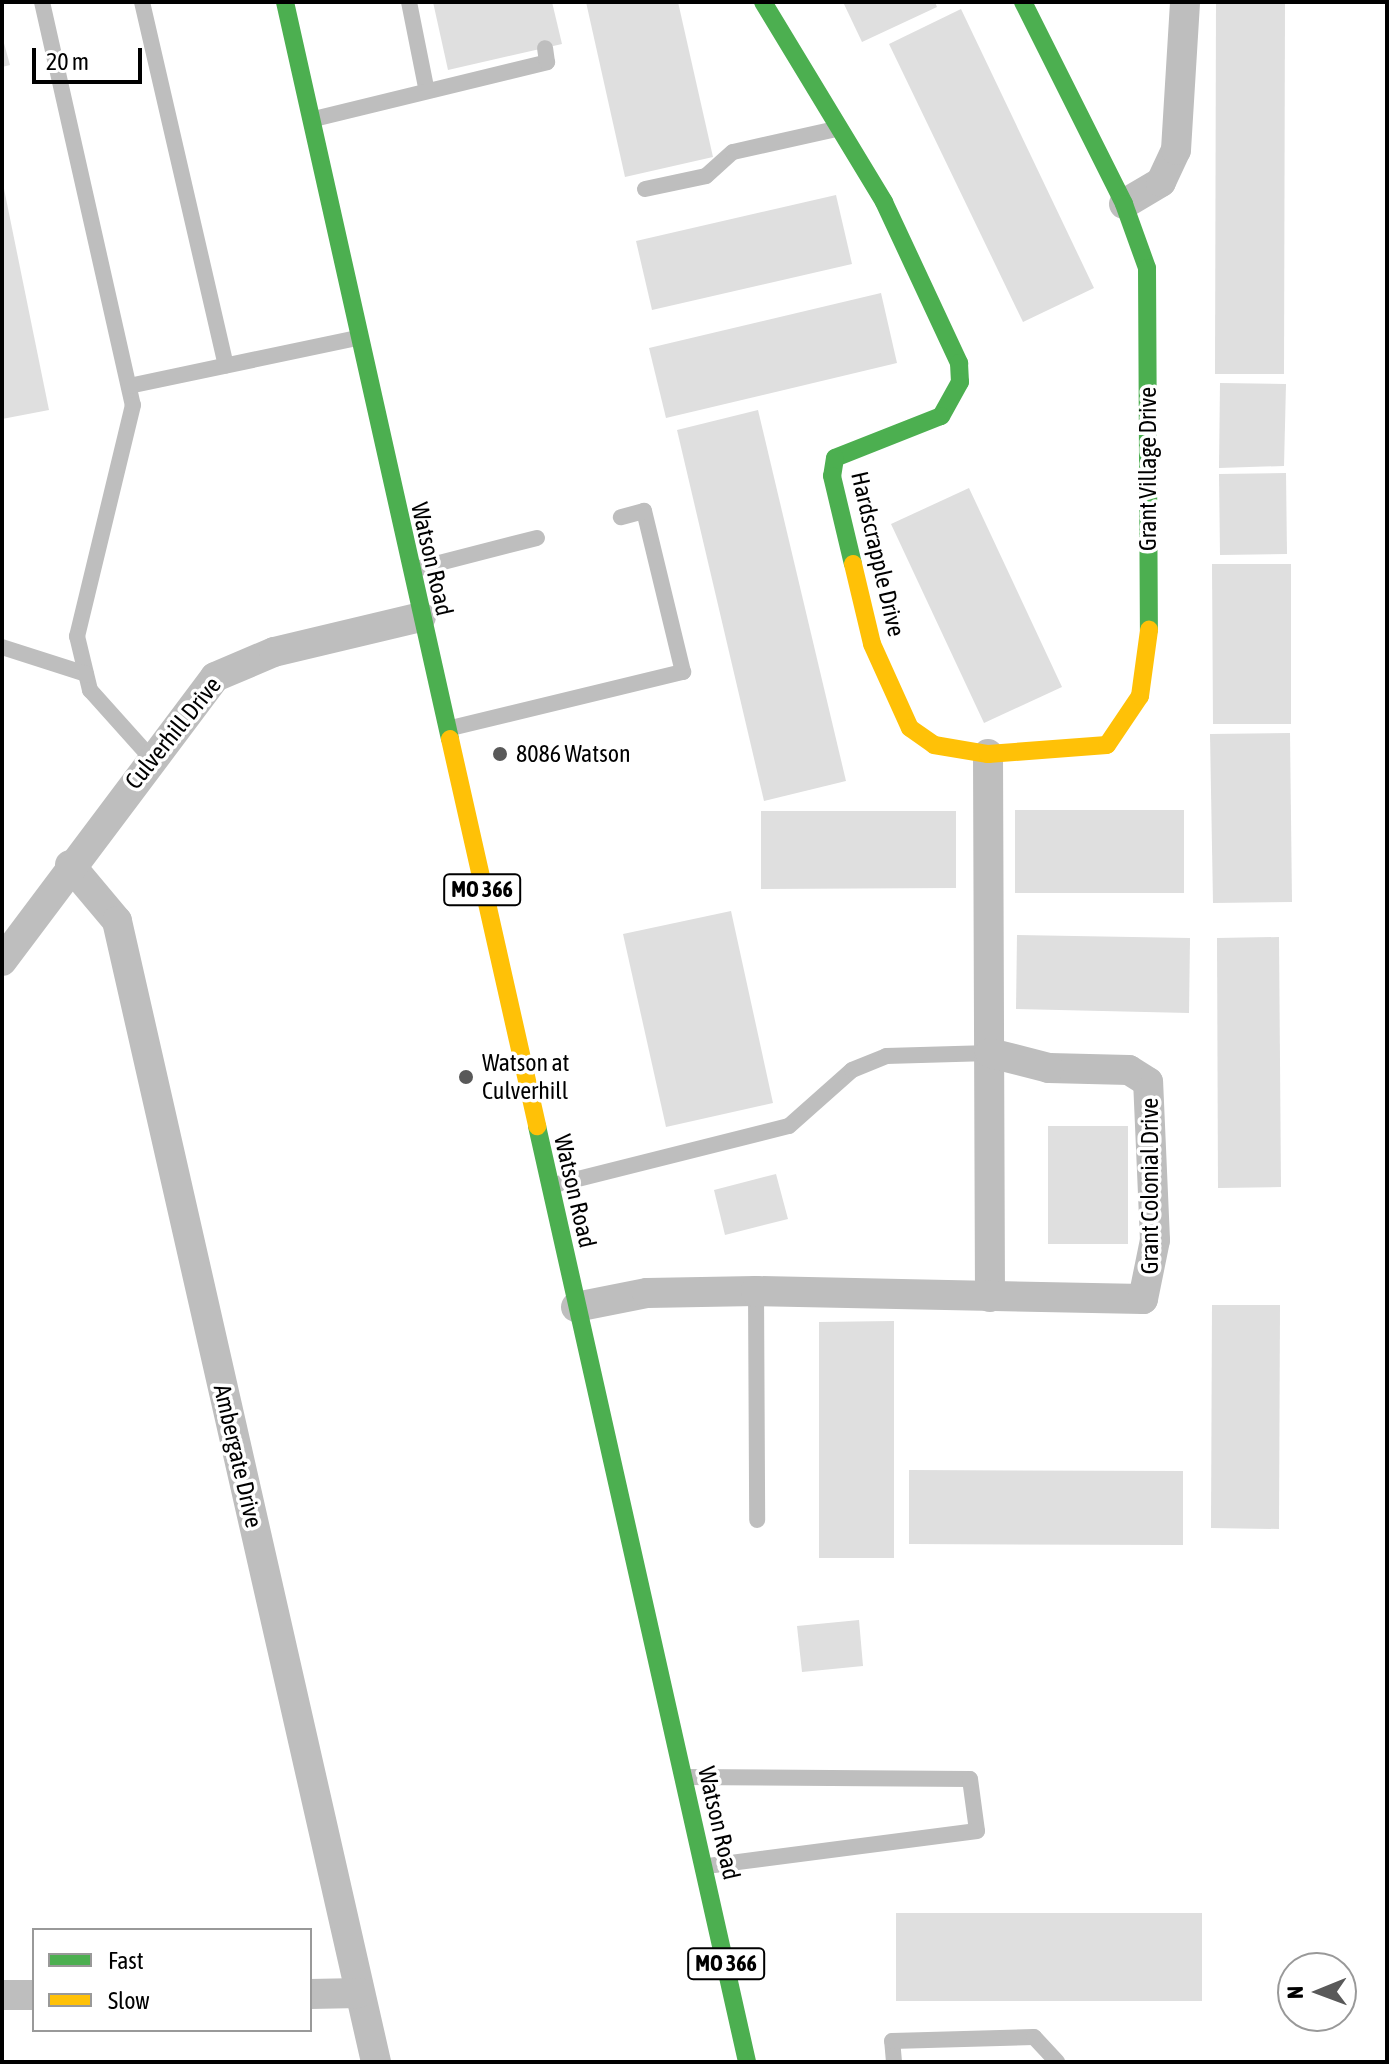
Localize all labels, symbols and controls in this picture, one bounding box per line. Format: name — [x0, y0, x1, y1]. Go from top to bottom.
scale bar — [36, 32, 146, 82]
text: 20 m — [46, 48, 89, 75]
street label: Grant Village Drive — [1134, 387, 1162, 551]
street label: Hardscrapple Drive — [845, 469, 911, 639]
street label: Watson Road — [405, 500, 459, 618]
street label: Culverhill Drive — [119, 671, 227, 795]
place label: 8086 Watson — [516, 740, 631, 768]
marker: 8086 Watson — [491, 745, 509, 763]
road number: MO 366 — [442, 872, 522, 908]
place label: Watson at Culverhill — [482, 1049, 570, 1105]
marker: Watson at Culverhill — [457, 1068, 475, 1086]
street label: Grant Colonial Drive — [1136, 1098, 1164, 1274]
street label: Watson Road — [548, 1132, 602, 1250]
street label: Ambergate Drive — [208, 1382, 268, 1530]
street label: Watson Road — [692, 1764, 746, 1882]
legend — [32, 1928, 312, 2032]
road number: MO 366 — [686, 1946, 766, 1982]
text: Fast — [108, 1947, 144, 1974]
north arrow — [1277, 1952, 1357, 2032]
text: N — [1282, 1986, 1308, 1999]
text: Slow — [108, 1987, 150, 2014]

